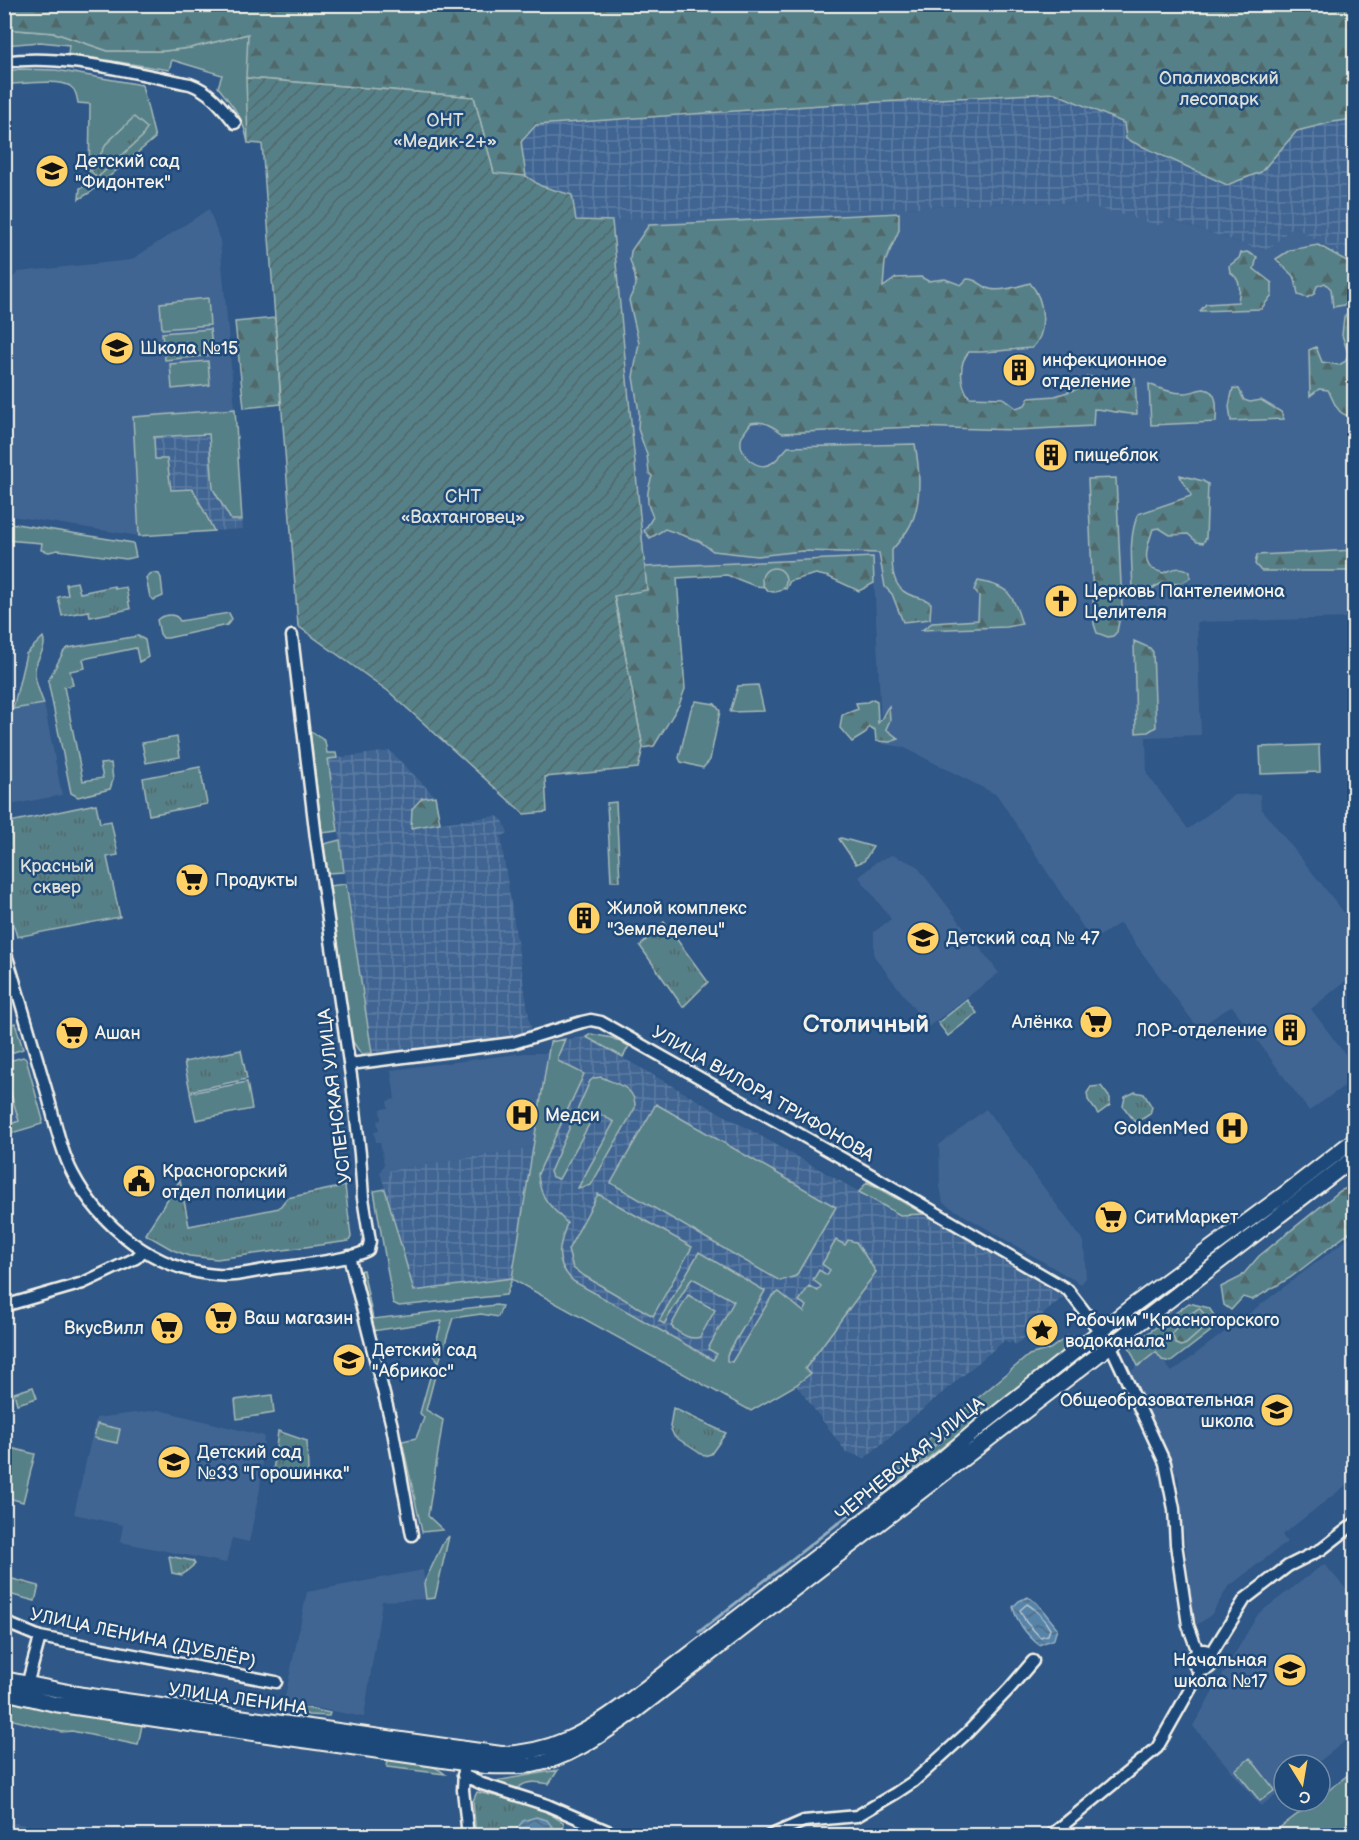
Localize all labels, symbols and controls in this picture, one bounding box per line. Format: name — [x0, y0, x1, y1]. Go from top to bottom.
park label: Опалиховский лесопарк — [1159, 68, 1279, 110]
park label: ОНТ «Медик-2+» — [393, 110, 497, 152]
place label: Детский сад "Фидонтек" — [75, 151, 180, 193]
school or university icon: Детский сад "Фидонтек" — [34, 153, 70, 189]
school or university icon: Школа №15 — [99, 330, 135, 366]
place label: Школа №15 — [140, 338, 238, 359]
place label: инфекционное отделение — [1042, 350, 1167, 392]
building icon: инфекционное отделение — [1001, 352, 1037, 388]
building icon: пищеблок — [1033, 437, 1069, 473]
place label: пищеблок — [1074, 445, 1159, 466]
park label: СНТ «Вахтанговец» — [401, 486, 525, 528]
place label: Церковь Пантелеимона Целителя — [1084, 581, 1285, 623]
church icon: Церковь Пантелеимона Целителя — [1043, 583, 1079, 619]
park label: Красный сквер — [20, 856, 94, 898]
supermarket icon: Продукты — [174, 862, 210, 898]
place label: Продукты — [215, 870, 298, 891]
place label: Жилой комплекс "Земледелец" — [607, 898, 747, 940]
building icon: Жилой комплекс "Земледелец" — [566, 900, 602, 936]
school or university icon: Детский сад № 47 — [905, 920, 941, 956]
place label: Детский сад № 47 — [946, 928, 1100, 949]
supermarket icon: Алёнка — [1078, 1004, 1114, 1040]
street label: УСПЕНСКАЯ УЛИЦА — [314, 1008, 356, 1184]
district label: Столичный — [803, 1010, 929, 1039]
place label: Алёнка — [1011, 1012, 1073, 1033]
building icon: ЛОР-отделение — [1272, 1012, 1308, 1048]
supermarket icon: Ашан — [54, 1015, 90, 1051]
place label: ЛОР-отделение — [1135, 1020, 1267, 1041]
street label: УЛИЦА ВИЛОРА ТРИФОНОВА — [648, 1022, 878, 1166]
place label: Ашан — [94, 1023, 141, 1044]
hospital icon: Медси — [504, 1097, 540, 1133]
place label: Медси — [545, 1105, 600, 1126]
hospital icon: GoldenMed — [1214, 1110, 1250, 1146]
place label: GoldenMed — [1114, 1118, 1209, 1139]
place label: Красногорский отдел полиции — [162, 1161, 288, 1203]
public building icon: Красногорский отдел полиции — [121, 1163, 157, 1199]
supermarket icon: СитиМаркет — [1093, 1199, 1129, 1235]
place label: СитиМаркет — [1134, 1207, 1239, 1228]
supermarket icon: Ваш магазин — [203, 1300, 239, 1336]
place label: Ваш магазин — [244, 1308, 353, 1329]
supermarket icon: ВкусВилл — [149, 1310, 185, 1346]
place label: Рабочим "Красногорского водоканала" — [1065, 1310, 1280, 1352]
place icon: Рабочим "Красногорского водоканала" — [1024, 1312, 1060, 1348]
place label: ВкусВилл — [64, 1318, 144, 1339]
place label: Детский сад "Абрикос" — [372, 1340, 477, 1382]
school or university icon: Детский сад "Абрикос" — [331, 1342, 367, 1378]
place label: Общеобразовательная школа — [1060, 1390, 1254, 1432]
school or university icon: Общеобразовательная школа — [1259, 1392, 1295, 1428]
street label: ЧЕРНЕВСКАЯ УЛИЦА — [832, 1393, 989, 1525]
place label: Детский сад №33 "Горошинка" — [197, 1442, 350, 1484]
school or university icon: Детский сад №33 "Горошинка" — [156, 1444, 192, 1480]
street label: УЛИЦА ЛЕНИНА (ДУБЛЁР) — [28, 1603, 258, 1672]
place label: Начальная школа №17 — [1173, 1650, 1267, 1692]
school or university icon: Начальная школа №17 — [1272, 1652, 1308, 1688]
street label: УЛИЦА ЛЕНИНА — [167, 1679, 309, 1719]
north arrow — [1272, 1753, 1332, 1813]
text: С — [1297, 1786, 1312, 1807]

